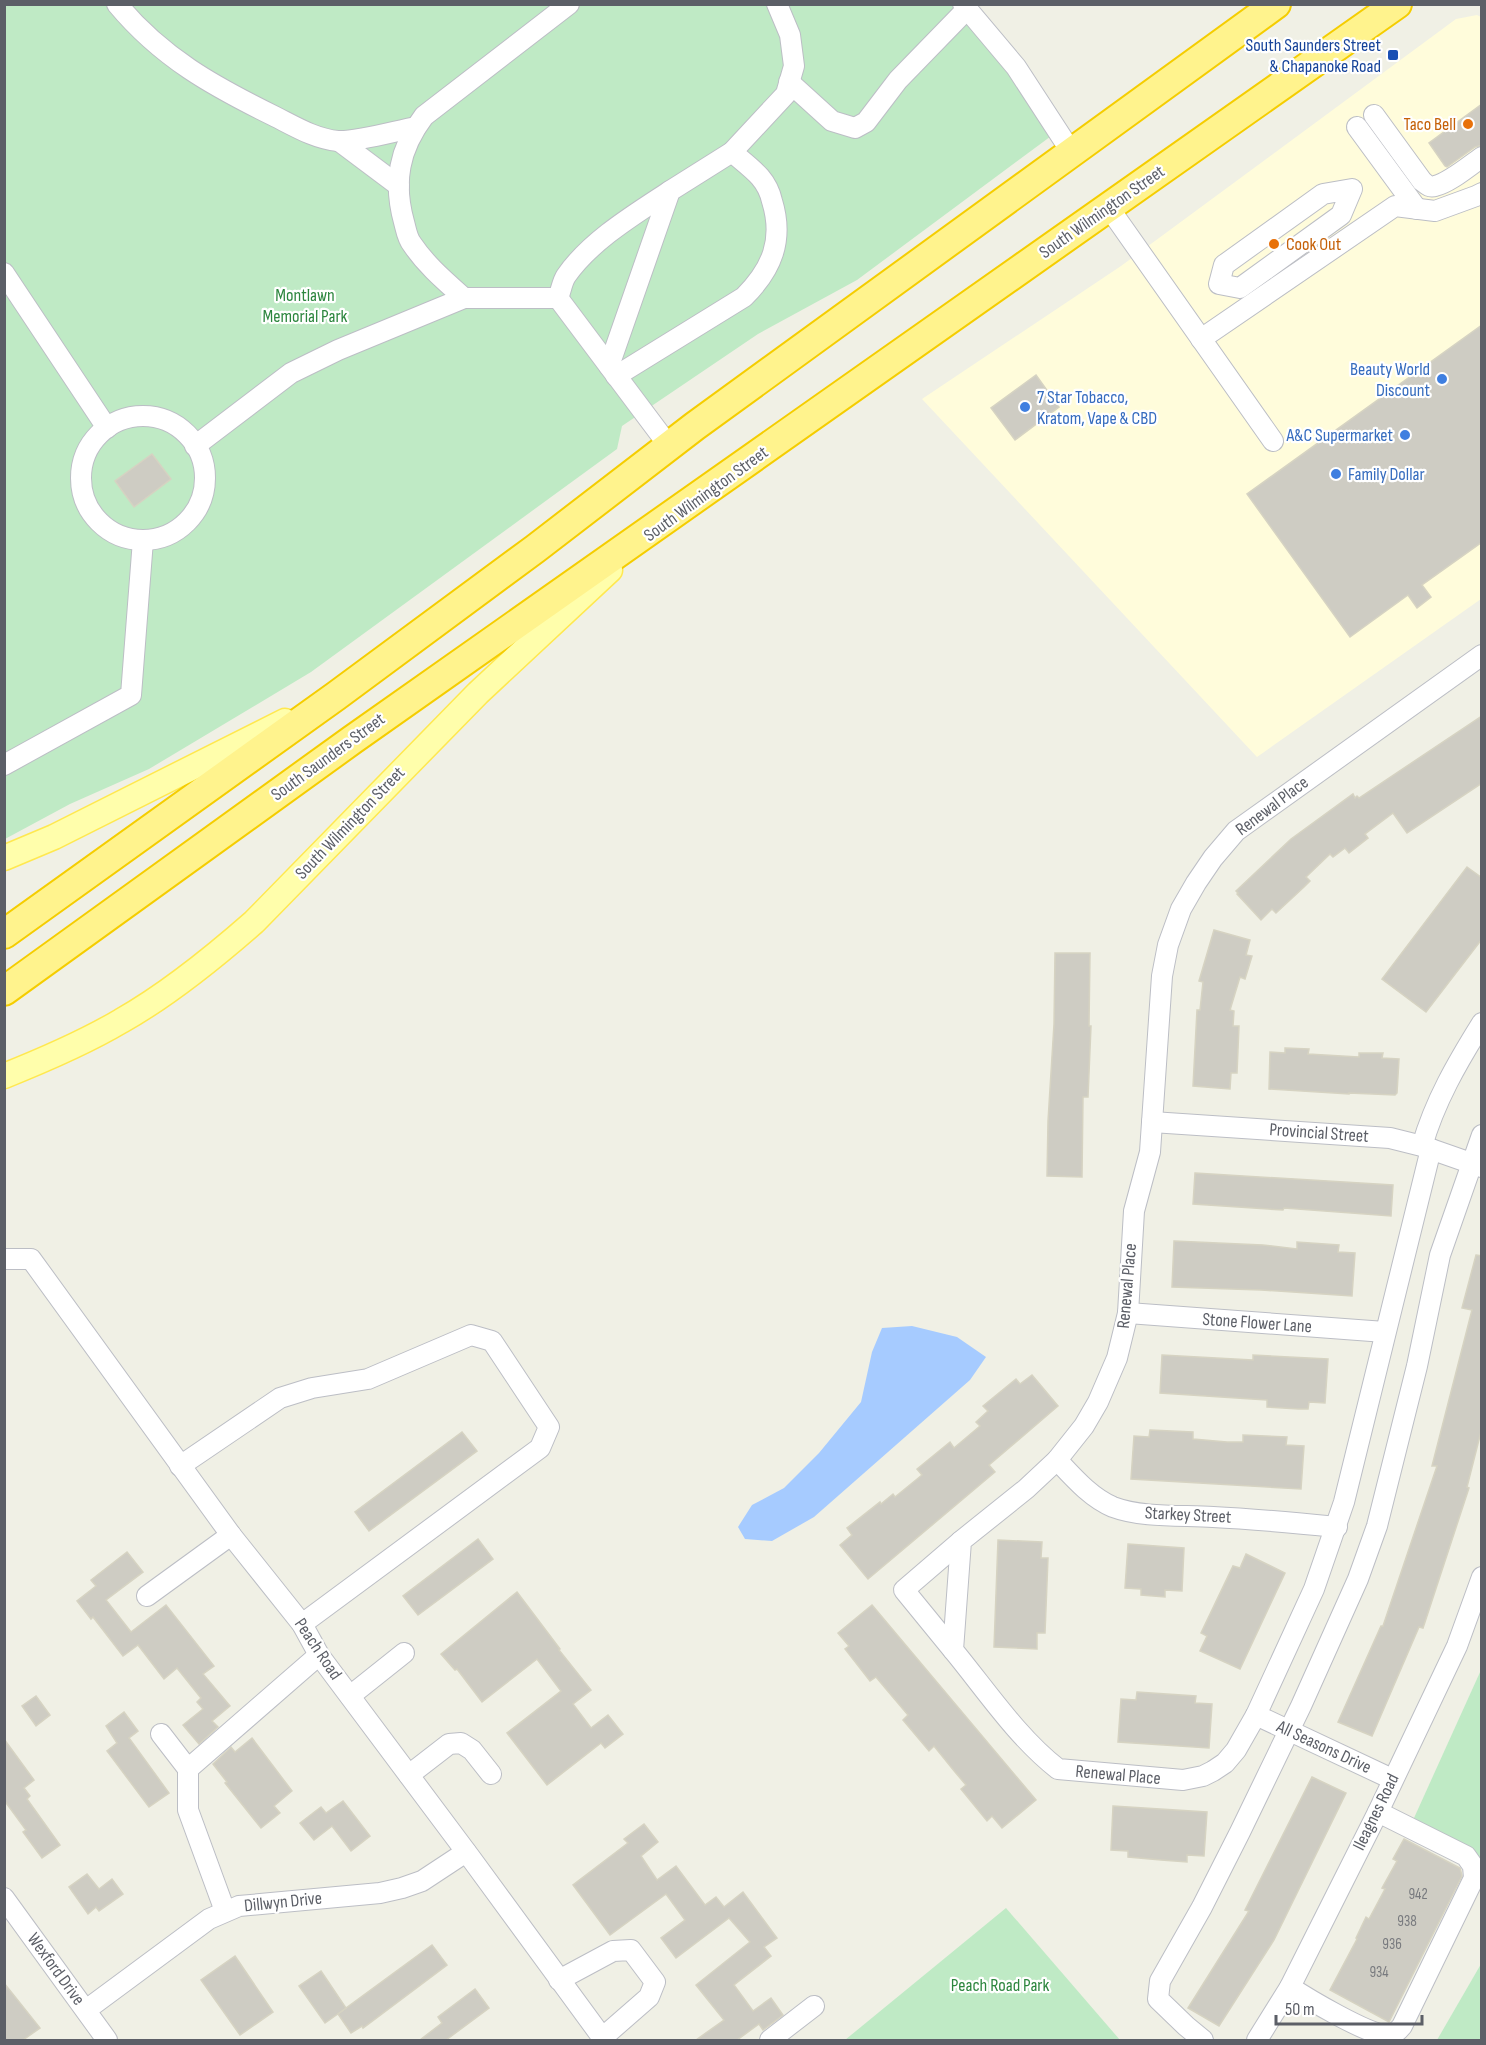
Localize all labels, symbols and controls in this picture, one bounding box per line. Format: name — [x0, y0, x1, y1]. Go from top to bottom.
place label: South Saunders Street & Chapanoke Road — [1245, 35, 1382, 77]
marker: South Saunders Street & Chapanoke Road — [1386, 48, 1400, 62]
place label: Taco Bell — [1404, 114, 1456, 135]
marker: Taco Bell — [1461, 117, 1475, 131]
street label: South Wilmington Street — [1035, 161, 1169, 263]
place label: Cook Out — [1286, 234, 1342, 255]
marker: Cook Out — [1267, 237, 1281, 251]
park label: Montlawn Memorial Park — [263, 285, 348, 327]
place label: Beauty World Discount — [1350, 359, 1431, 401]
marker: Beauty World Discount — [1435, 372, 1449, 386]
place label: 7 Star Tobacco, Kratom, Vape & CBD — [1037, 387, 1157, 429]
marker: 7 Star Tobacco, Kratom, Vape & CBD — [1018, 400, 1032, 414]
place label: A&C Supermarket — [1286, 425, 1393, 446]
marker: A&C Supermarket — [1398, 428, 1412, 442]
street label: South Wilmington Street — [640, 442, 773, 546]
place label: Family Dollar — [1348, 464, 1425, 485]
marker: Family Dollar — [1329, 467, 1343, 481]
street label: South Saunders Street — [267, 708, 389, 805]
street label: South Wilmington Street — [291, 762, 409, 884]
street label: Renewal Place — [1232, 772, 1312, 840]
street label: Provincial Street — [1269, 1119, 1370, 1147]
street label: Renewal Place — [1113, 1243, 1141, 1329]
street label: Stone Flower Lane — [1202, 1309, 1312, 1337]
street label: Starkey Street — [1144, 1502, 1232, 1528]
street label: Peach Road — [290, 1614, 346, 1684]
street label: All Seasons Drive — [1273, 1716, 1375, 1778]
street label: Renewal Place — [1075, 1761, 1161, 1789]
street label: Ileagnes Road — [1348, 1770, 1404, 1854]
house number: 942 — [1408, 1885, 1428, 1904]
street label: Dillwyn Drive — [243, 1887, 323, 1917]
house number: 938 — [1397, 1912, 1417, 1931]
street label: Wexford Drive — [23, 1929, 89, 2009]
house number: 936 — [1382, 1935, 1402, 1954]
house number: 934 — [1369, 1963, 1389, 1982]
park label: Peach Road Park — [951, 1975, 1049, 1996]
scale bar — [1276, 1988, 1422, 2026]
text: 50 m — [1285, 1999, 1315, 2020]

